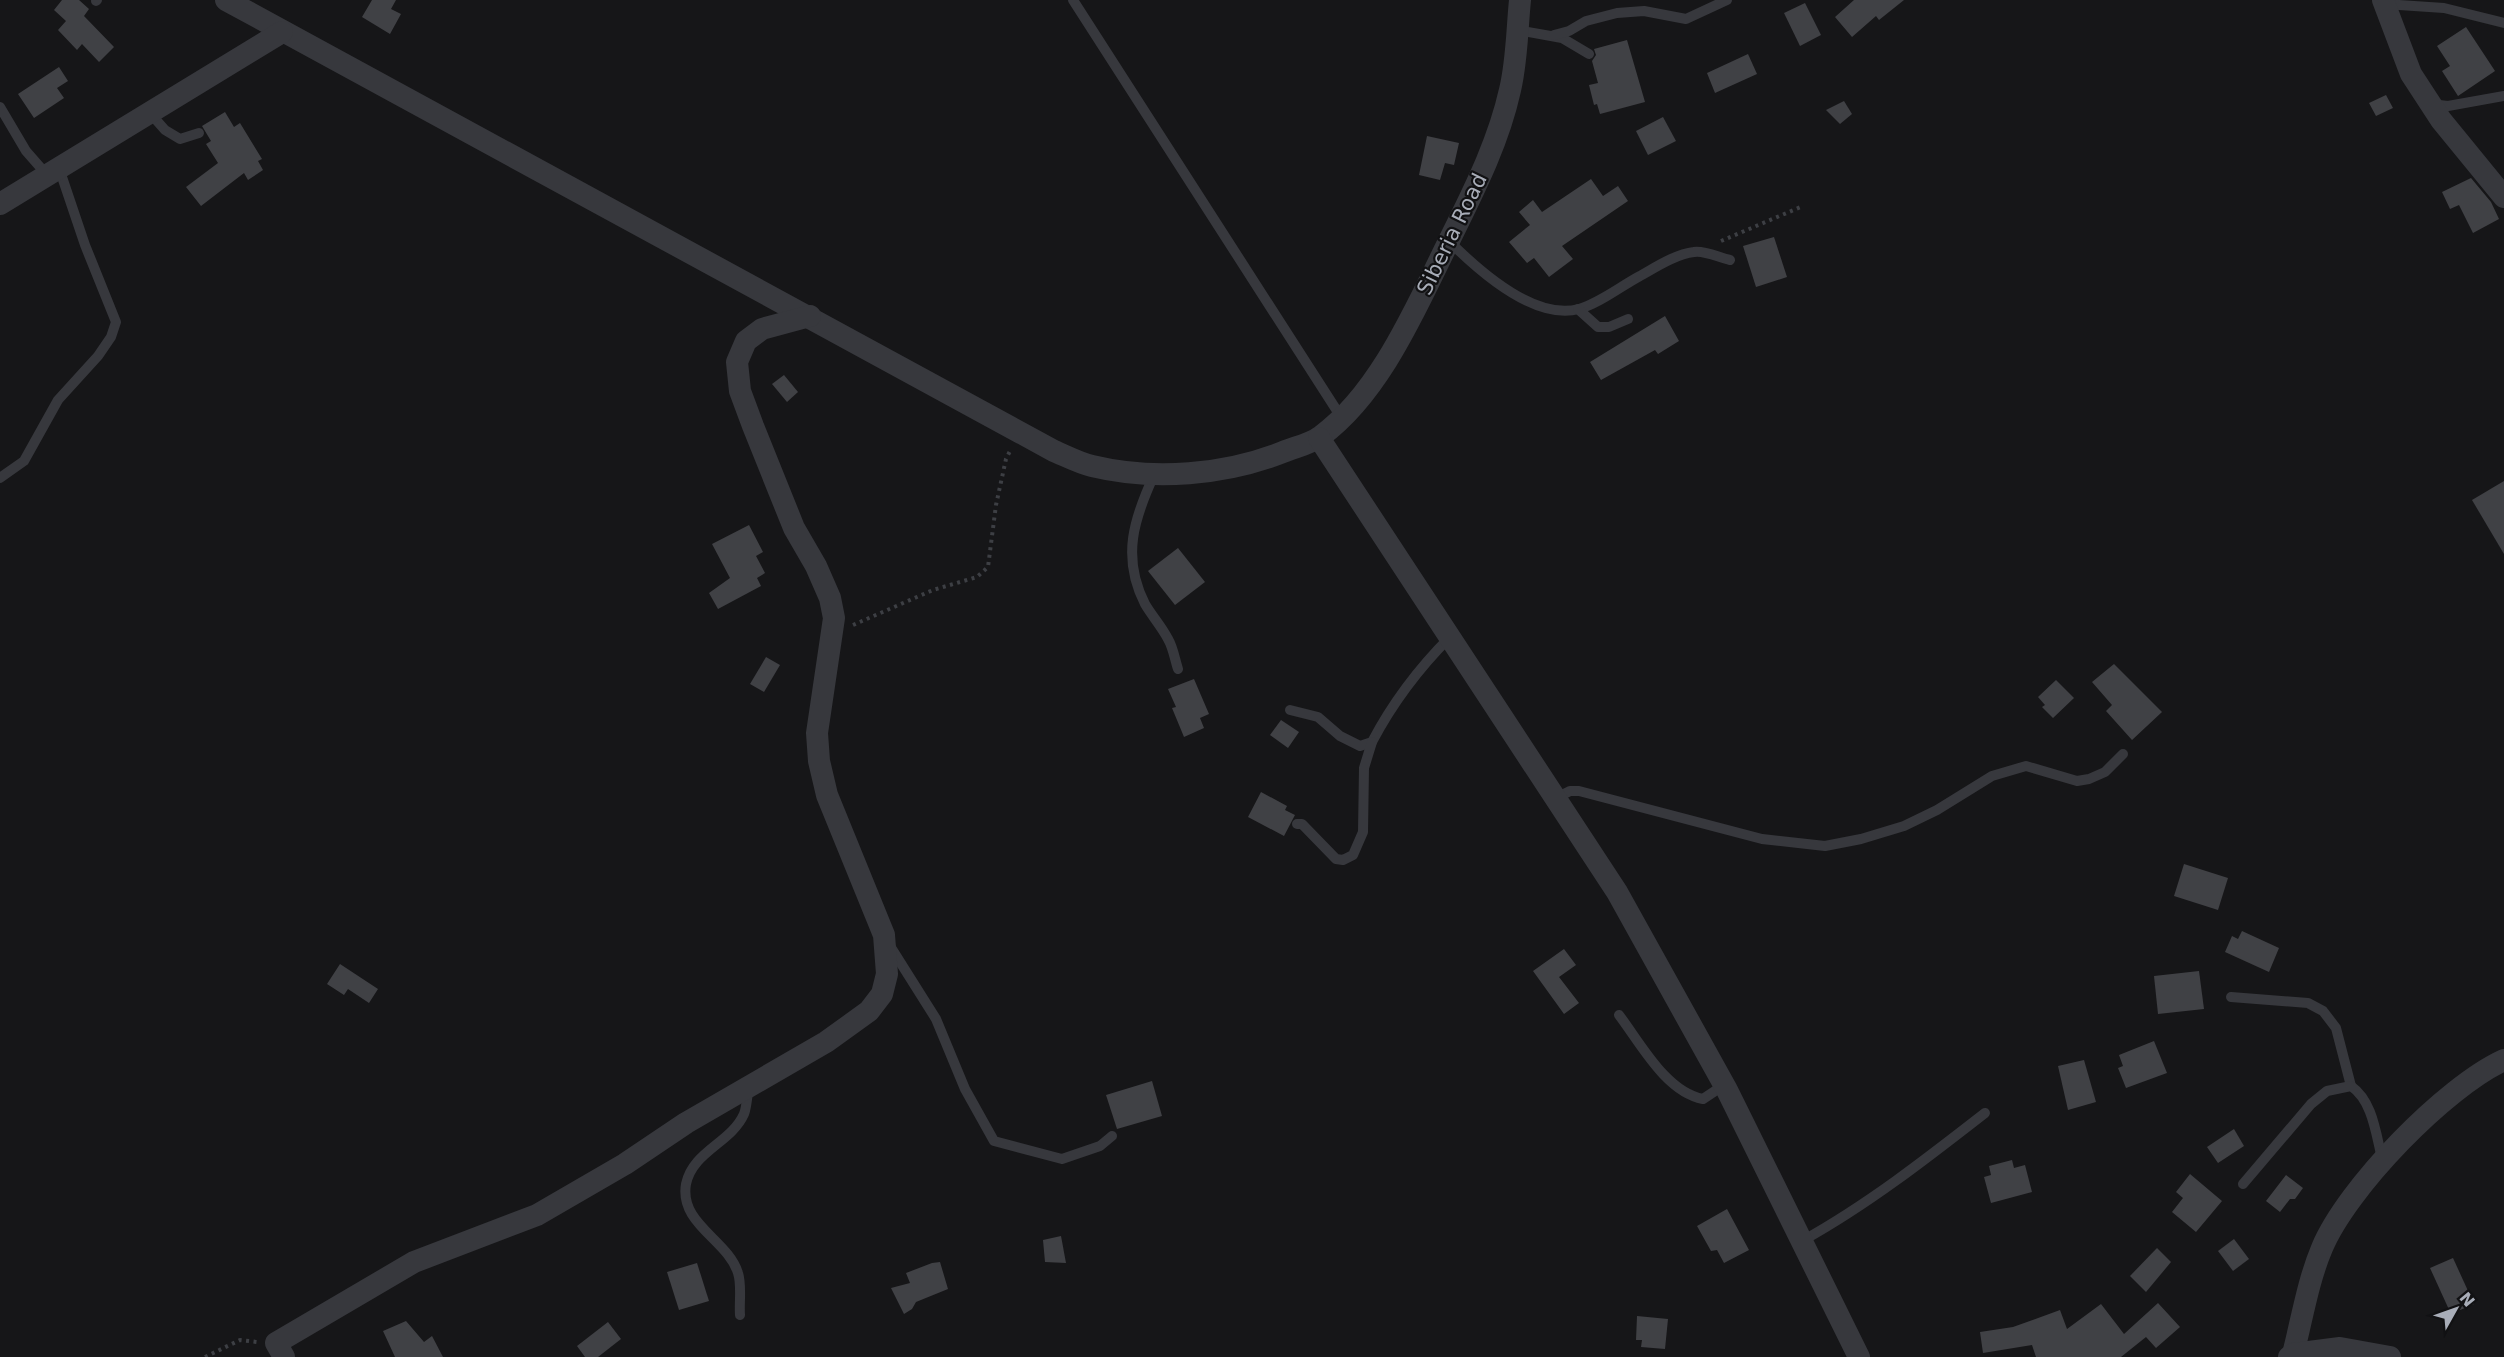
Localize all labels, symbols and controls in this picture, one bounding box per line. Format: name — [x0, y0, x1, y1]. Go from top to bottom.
street label: Siberia Road — [1412, 169, 1492, 299]
north arrow — [2426, 1279, 2486, 1339]
text: N — [2456, 1288, 2479, 1311]

